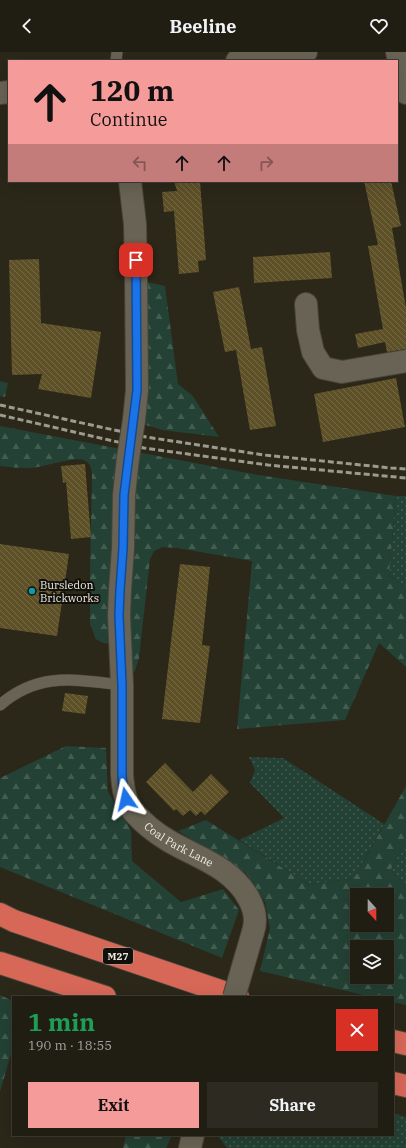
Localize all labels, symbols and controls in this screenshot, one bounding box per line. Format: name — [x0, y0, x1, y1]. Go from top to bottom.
icon: back — [16, 15, 38, 37]
text: Beeline — [169, 15, 237, 38]
icon: heart — [368, 15, 390, 37]
text: 120 m — [90, 72, 174, 109]
icon: ahead — [24, 76, 76, 128]
text: Continue — [90, 108, 167, 131]
icon: left — [129, 152, 151, 174]
icon: ahead — [171, 152, 193, 174]
icon: ahead — [213, 152, 235, 174]
icon: right — [255, 152, 277, 174]
pin — [119, 243, 153, 277]
icon: arrive — [125, 249, 147, 271]
place label: Bursledon Brickworks — [40, 578, 99, 605]
marker: Bursledon Brickworks — [27, 586, 37, 596]
position arrow — [105, 778, 147, 820]
street label: Coal Park Lane — [141, 819, 216, 870]
north arrow — [350, 888, 394, 932]
map controls — [350, 888, 394, 984]
button: layers — [350, 940, 394, 984]
road number: M27 — [103, 948, 133, 964]
text: 1 min — [28, 1006, 95, 1038]
button: close — [336, 1009, 378, 1051]
text: 190 m · 18:55 — [28, 1037, 112, 1054]
button: Exit — [28, 1082, 199, 1128]
button: Share — [207, 1082, 378, 1128]

